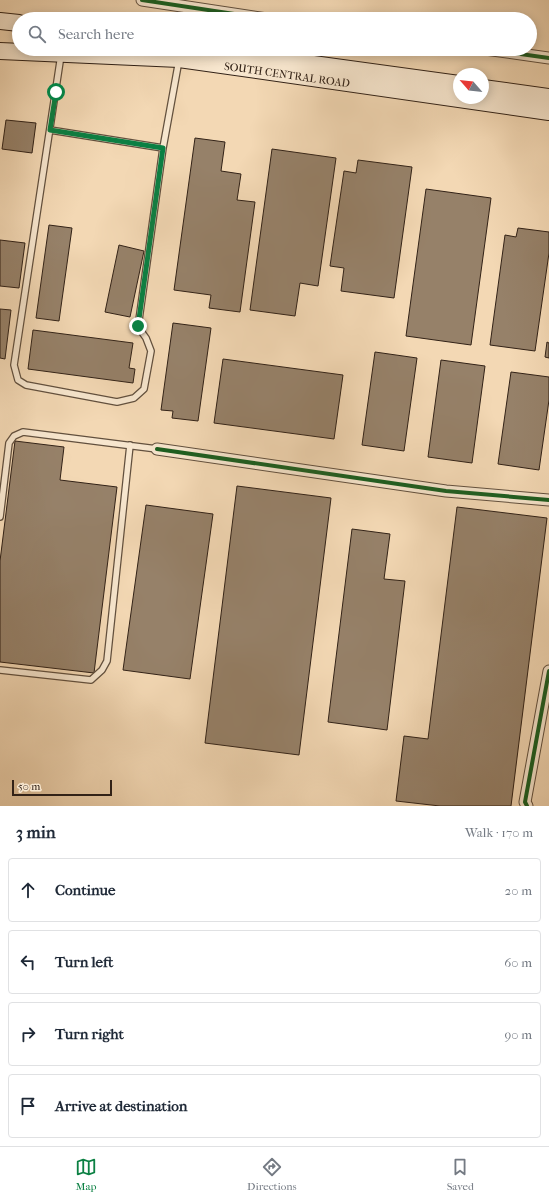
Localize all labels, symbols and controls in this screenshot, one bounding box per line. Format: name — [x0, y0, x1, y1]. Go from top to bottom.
search box — [12, 12, 537, 56]
icon: search — [26, 23, 48, 45]
text: Search here — [58, 25, 134, 43]
street label: SOUTH CENTRAL ROAD — [223, 60, 351, 90]
north arrow — [453, 68, 489, 104]
route start — [47, 83, 65, 101]
route end — [129, 317, 147, 335]
scale bar — [12, 778, 112, 797]
text: 50 m — [18, 780, 40, 793]
text: 3 min — [16, 822, 56, 842]
text: Walk · 170 m — [465, 825, 533, 840]
icon: ahead — [17, 879, 39, 901]
text: Continue — [55, 881, 115, 899]
text: 20 m — [505, 883, 532, 898]
icon: left — [17, 951, 39, 973]
text: Turn left — [55, 953, 113, 971]
text: 60 m — [504, 955, 532, 970]
icon: right — [17, 1023, 39, 1045]
text: Turn right — [55, 1025, 124, 1043]
text: 90 m — [504, 1027, 532, 1042]
icon: arrive — [17, 1095, 39, 1117]
text: Arrive at destination — [55, 1097, 187, 1115]
tab: Map — [75, 1156, 97, 1193]
tab: Directions — [247, 1156, 297, 1193]
tab: Saved — [447, 1156, 474, 1193]

